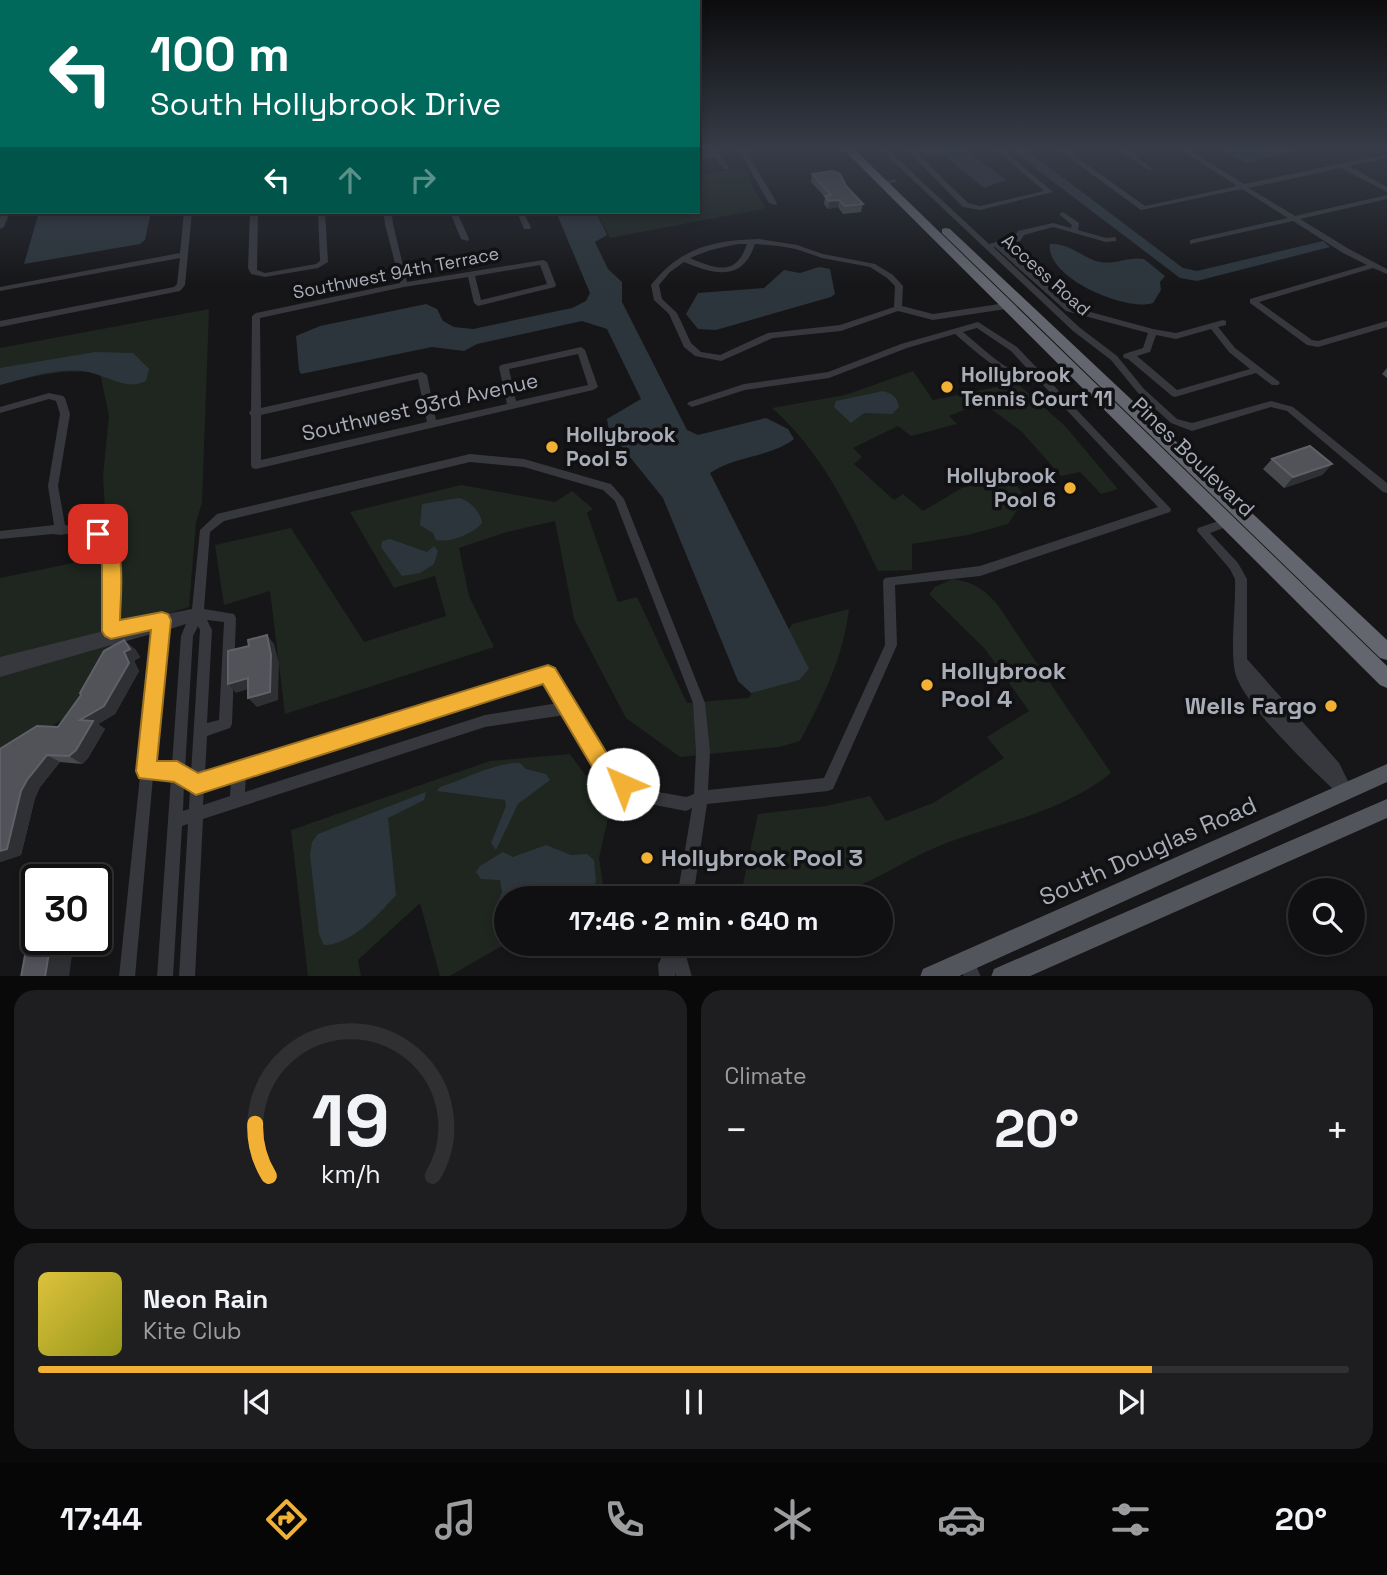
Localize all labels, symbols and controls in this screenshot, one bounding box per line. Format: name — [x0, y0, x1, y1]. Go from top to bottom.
text: 100 m — [150, 23, 290, 85]
icon: left — [35, 28, 126, 119]
text: South Hollybrook Drive — [150, 84, 501, 124]
icon: left — [258, 161, 296, 199]
icon: ahead — [331, 161, 369, 199]
icon: right — [404, 161, 442, 199]
street label: Access Road — [997, 229, 1095, 320]
street label: Southwest 94th Terrace — [291, 241, 501, 304]
place label: Hollybrook Tennis Court 11 — [961, 361, 1113, 412]
street label: Southwest 93rd Avenue — [299, 366, 541, 447]
marker: Hollybrook Tennis Court 11 — [939, 379, 955, 395]
street label: Pines Boulevard — [1126, 391, 1260, 522]
place label: Hollybrook Pool 5 — [566, 421, 676, 472]
marker: Hollybrook Pool 5 — [544, 439, 560, 455]
place label: Hollybrook Pool 6 — [946, 462, 1056, 513]
marker: Hollybrook Pool 6 — [1062, 480, 1078, 496]
pin — [68, 504, 128, 564]
icon: arrive — [79, 515, 117, 553]
place label: Hollybrook Pool 4 — [941, 655, 1067, 714]
marker: Hollybrook Pool 4 — [919, 677, 935, 693]
place label: Wells Fargo — [1185, 690, 1317, 721]
marker: Wells Fargo — [1323, 698, 1339, 714]
position arrow — [586, 747, 660, 821]
street label: South Douglas Road — [1034, 789, 1261, 912]
place label: Hollybrook Pool 3 — [661, 842, 863, 873]
marker: Hollybrook Pool 3 — [639, 850, 655, 866]
speed limit sign: 30 — [21, 864, 112, 955]
map controls — [1288, 878, 1365, 955]
button: search — [1288, 878, 1365, 955]
text: 17:46 · 2 min · 640 m — [569, 904, 818, 938]
text: Climate — [725, 1061, 807, 1091]
text: 19 — [311, 1074, 389, 1167]
text: 20° — [994, 1096, 1079, 1162]
text: − — [725, 1106, 748, 1154]
text: + — [1325, 1106, 1349, 1154]
text: km/h — [320, 1157, 380, 1189]
text: Neon Rain — [143, 1282, 268, 1316]
text: Kite Club — [143, 1316, 242, 1346]
icon: previous — [238, 1383, 276, 1421]
icon: pause — [675, 1383, 713, 1421]
icon: next — [1112, 1383, 1150, 1421]
icon: directions — [262, 1495, 311, 1544]
icon: music — [431, 1495, 480, 1544]
icon: phone — [600, 1495, 649, 1544]
icon: climate — [768, 1495, 817, 1544]
icon: car — [937, 1495, 986, 1544]
icon: filters — [1106, 1495, 1155, 1544]
text: 17:44 — [60, 1499, 142, 1539]
text: 20° — [1275, 1499, 1327, 1539]

